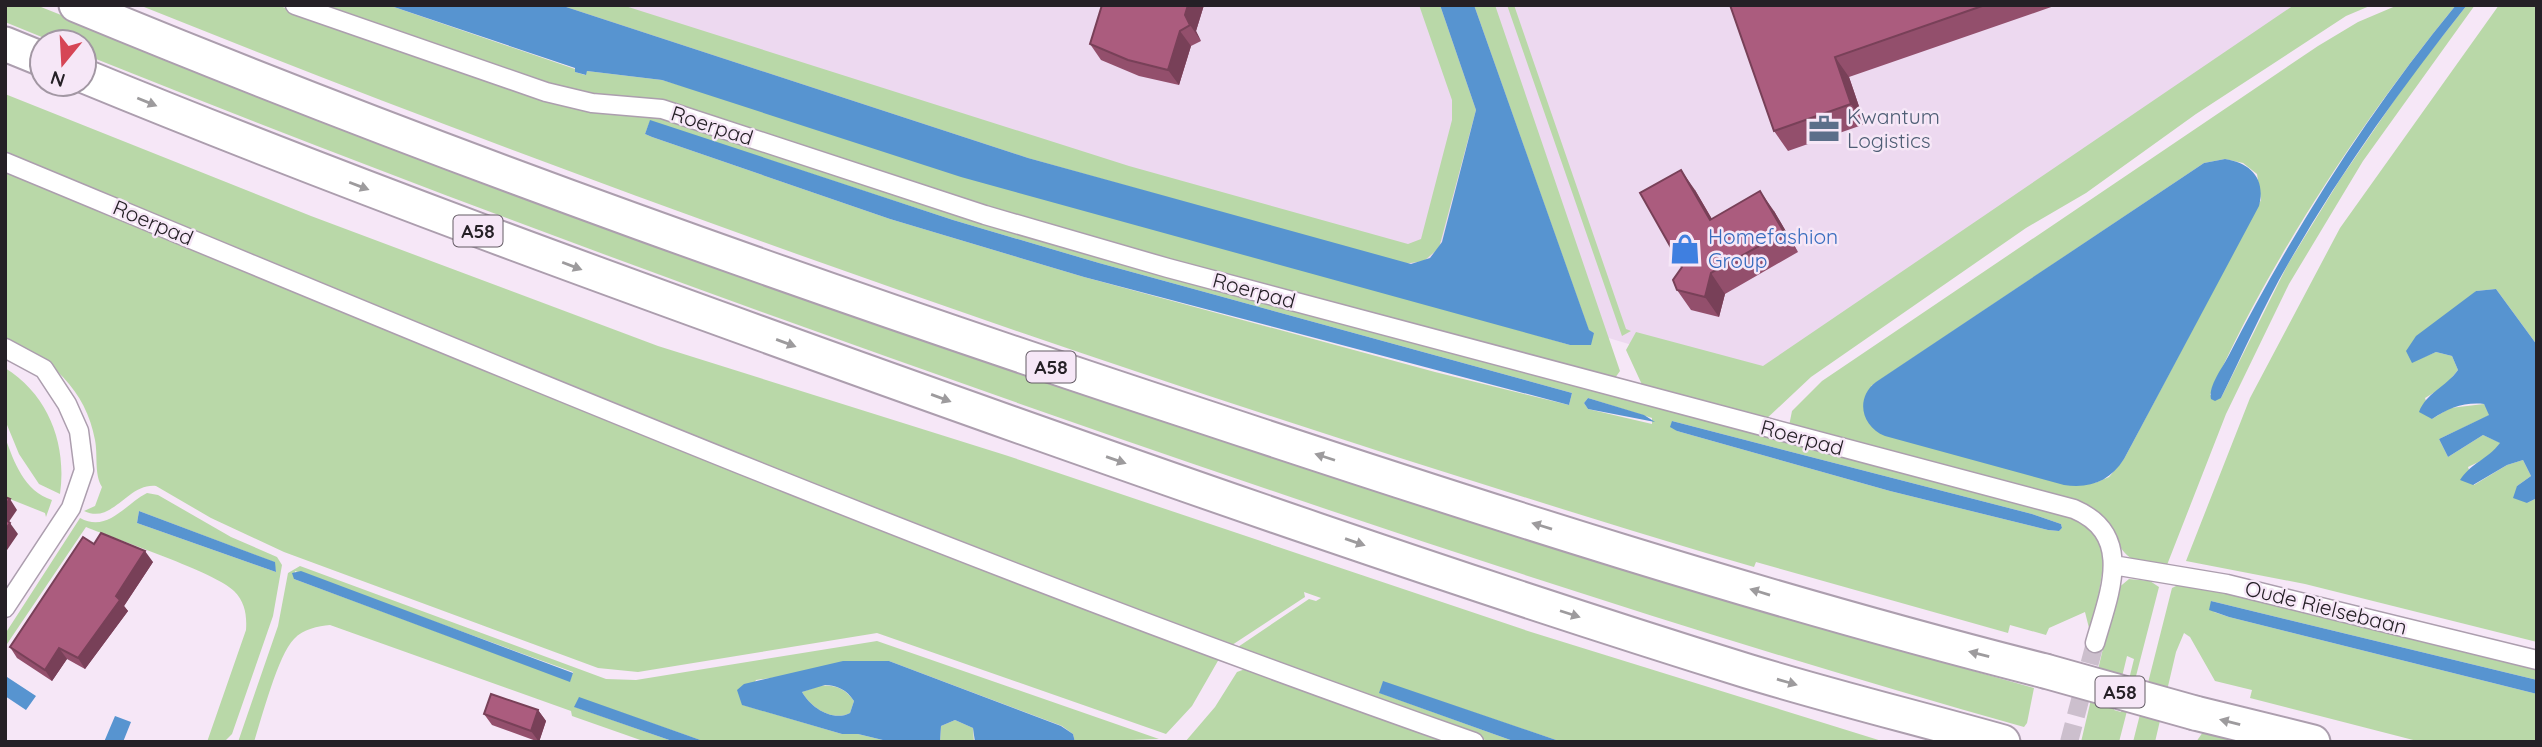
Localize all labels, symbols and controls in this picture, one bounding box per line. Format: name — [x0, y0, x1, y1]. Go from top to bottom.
north arrow — [28, 28, 98, 98]
text: N — [47, 66, 68, 93]
one-way arrow — [137, 97, 158, 108]
street label: Roerpad — [668, 100, 757, 151]
place label: Kwantum Logistics — [1847, 103, 1940, 153]
office icon: Kwantum Logistics — [1807, 112, 1841, 146]
one-way arrow — [348, 180, 369, 191]
street label: Roerpad — [109, 194, 197, 251]
road number: A58 — [454, 216, 503, 246]
place label: Homefashion Group — [1708, 223, 1838, 273]
shop icon: Homefashion Group — [1668, 232, 1702, 266]
one-way arrow — [561, 261, 582, 272]
street label: Roerpad — [1210, 267, 1299, 314]
one-way arrow — [775, 338, 796, 349]
road number: A58 — [1026, 352, 1076, 382]
one-way arrow — [931, 393, 952, 404]
street label: Roerpad — [1758, 414, 1847, 461]
one-way arrow — [1315, 451, 1336, 462]
one-way arrow — [1106, 455, 1127, 466]
one-way arrow — [1531, 521, 1552, 531]
one-way arrow — [1344, 537, 1365, 548]
street label: Oude Rielsebaan — [2243, 574, 2410, 640]
one-way arrow — [1749, 586, 1770, 596]
one-way arrow — [1560, 609, 1581, 619]
one-way arrow — [1968, 648, 1990, 659]
one-way arrow — [1777, 677, 1799, 688]
road number: A58 — [2096, 677, 2144, 708]
one-way arrow — [2219, 716, 2241, 727]

